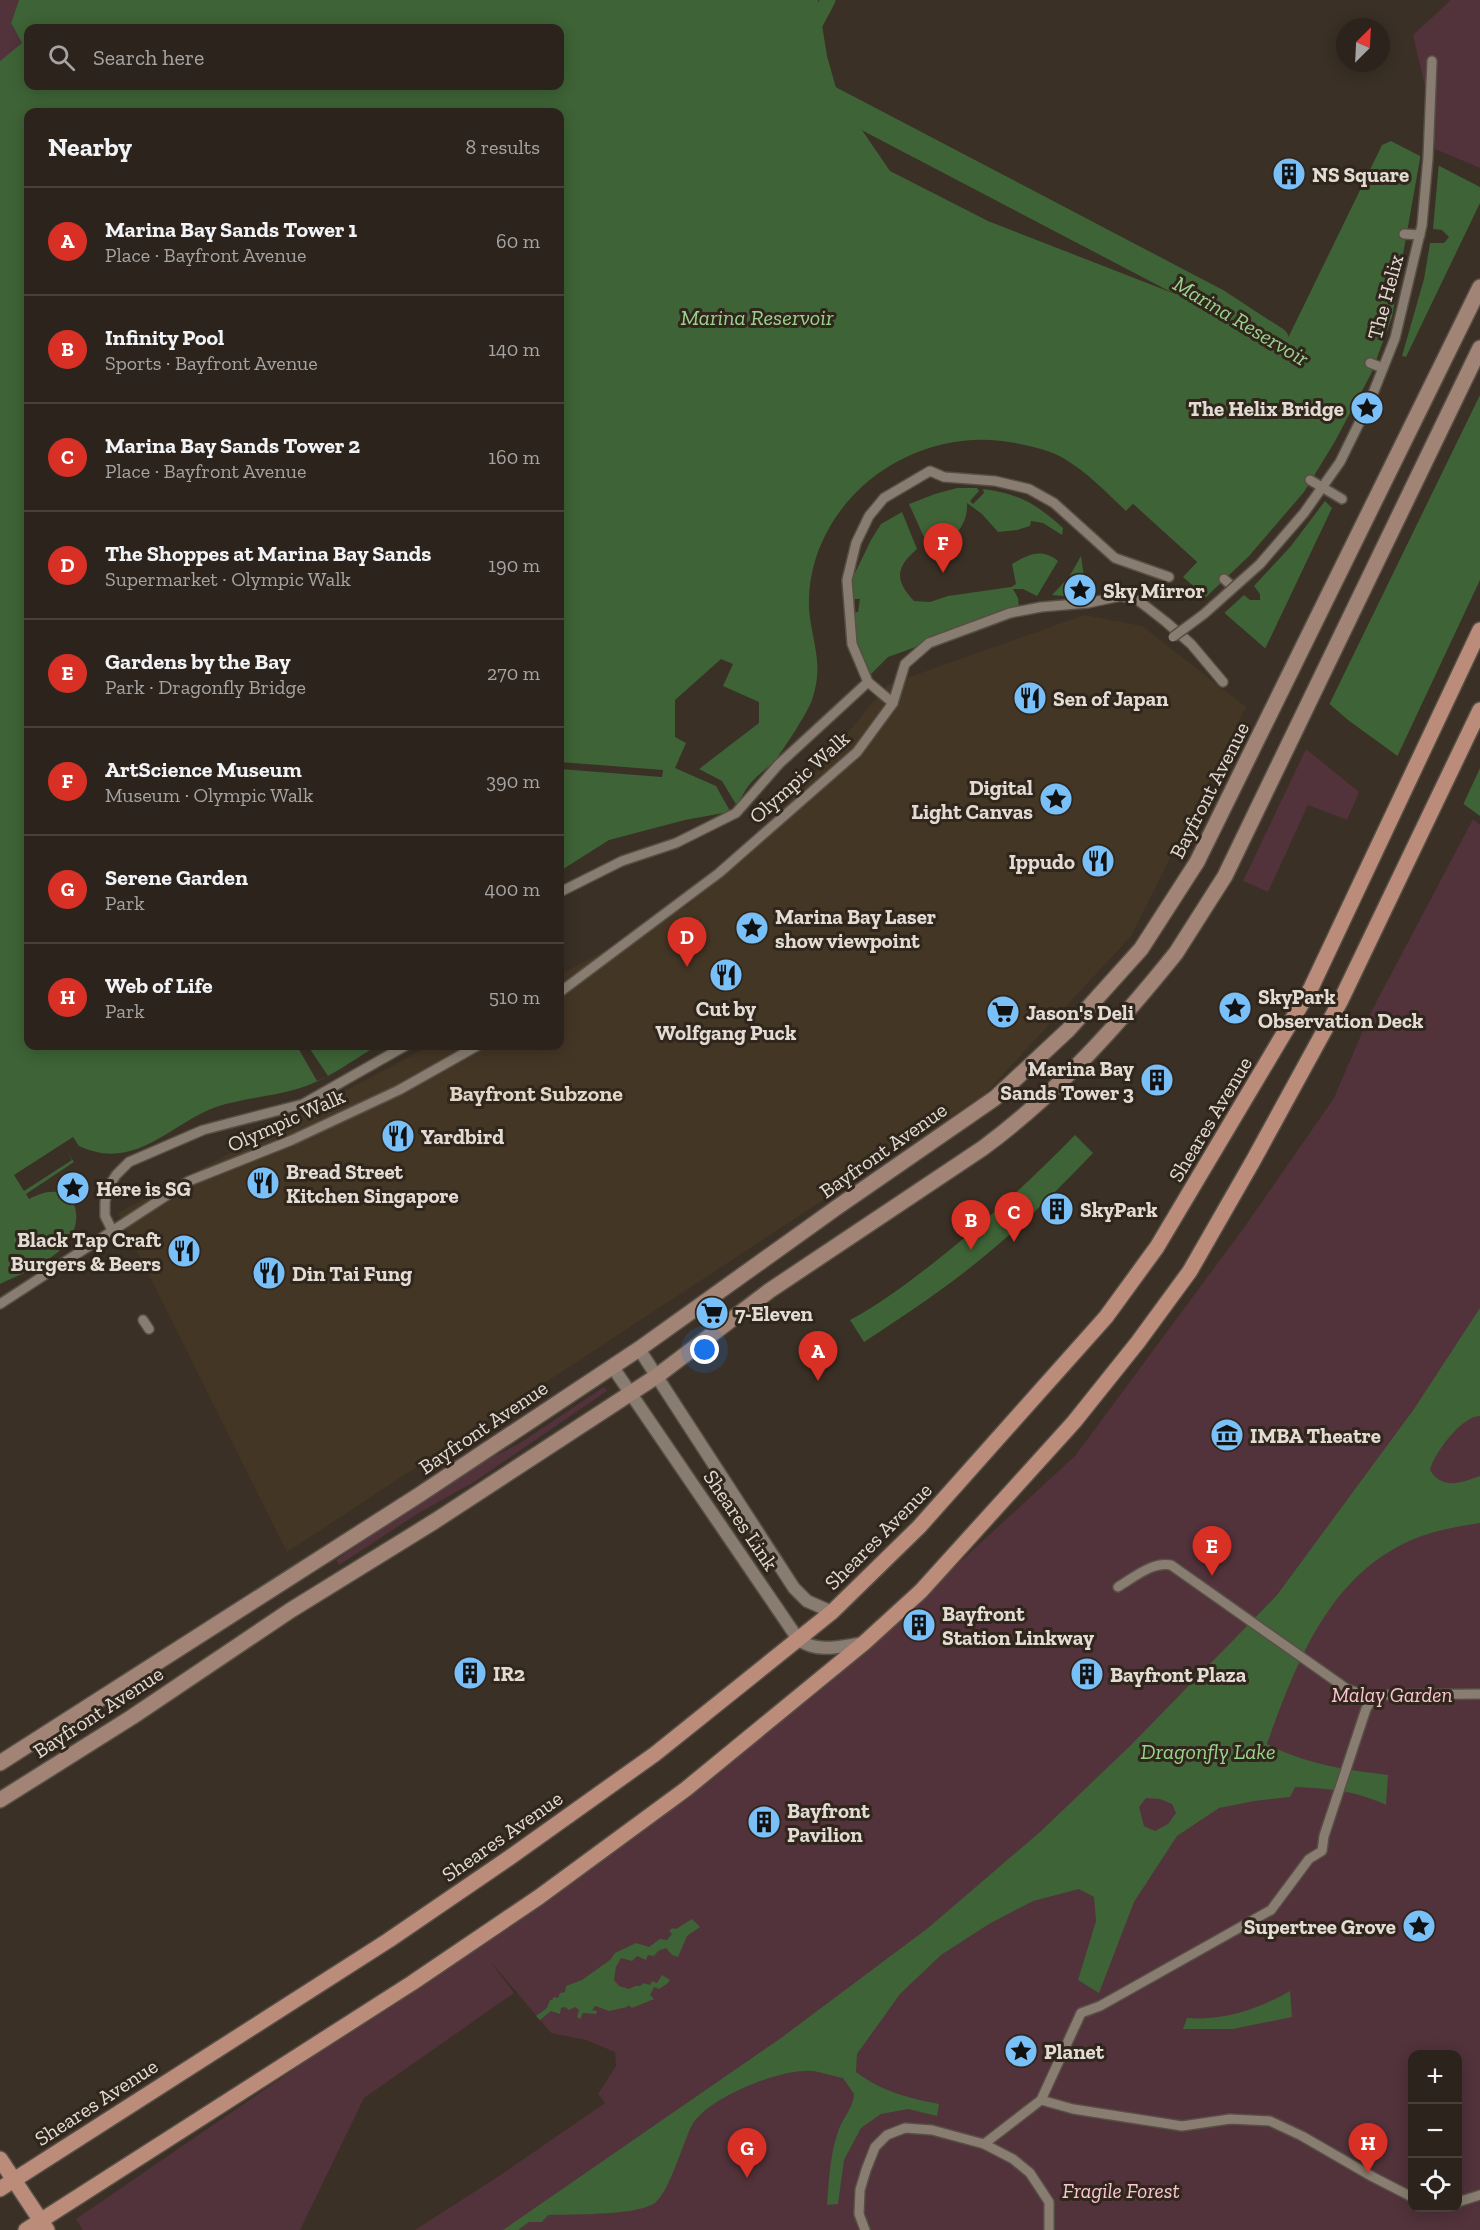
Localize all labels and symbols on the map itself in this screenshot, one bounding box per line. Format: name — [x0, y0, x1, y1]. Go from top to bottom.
north arrow — [1336, 18, 1390, 72]
building icon: NS Square — [1271, 156, 1307, 192]
place label: NS Square — [1312, 162, 1409, 187]
street label: The Helix — [1362, 252, 1408, 342]
water label: Marina Reservoir — [1168, 270, 1314, 372]
water label: Marina Reservoir — [681, 304, 834, 331]
place icon: The Helix Bridge — [1349, 390, 1385, 426]
place label: The Helix Bridge — [1188, 396, 1344, 421]
pin: F — [924, 524, 962, 573]
place icon: Sky Mirror — [1062, 572, 1098, 608]
place label: Sky Mirror — [1103, 578, 1205, 603]
restaurant icon: Sen of Japan — [1012, 680, 1048, 716]
place label: Sen of Japan — [1053, 686, 1169, 711]
street label: Bayfront Avenue — [1164, 717, 1254, 862]
street label: Olympic Walk — [744, 726, 854, 828]
place label: Digital Light Canvas — [911, 775, 1033, 824]
place icon: Digital Light Canvas — [1038, 781, 1074, 817]
restaurant icon: Ippudo — [1080, 843, 1116, 879]
place label: Ippudo — [1009, 849, 1075, 874]
place label: Marina Bay Laser show viewpoint — [775, 904, 936, 953]
place icon: Marina Bay Laser show viewpoint — [734, 910, 770, 946]
pin: D — [668, 918, 706, 967]
restaurant icon: Cut by Wolfgang Puck — [708, 957, 744, 993]
place label: SkyPark Observation Deck — [1258, 984, 1424, 1033]
place icon: SkyPark Observation Deck — [1217, 990, 1253, 1026]
supermarket icon: Jason's Deli — [985, 994, 1021, 1030]
place label: Cut by Wolfgang Puck — [656, 996, 797, 1045]
place label: Jason's Deli — [1026, 1000, 1134, 1025]
street label: Sheares Avenue — [1163, 1052, 1257, 1186]
place label: Marina Bay Sands Tower 3 — [1000, 1056, 1134, 1105]
building icon: Marina Bay Sands Tower 3 — [1139, 1062, 1175, 1098]
district label: Bayfront Subzone — [449, 1080, 623, 1107]
street label: Olympic Walk — [223, 1083, 349, 1157]
street label: Bayfront Avenue — [814, 1097, 952, 1203]
restaurant icon: Yardbird — [380, 1118, 416, 1154]
place label: Yardbird — [421, 1124, 504, 1149]
place label: Bread Street Kitchen Singapore — [286, 1159, 459, 1208]
restaurant icon: Bread Street Kitchen Singapore — [245, 1165, 281, 1201]
place icon: Here is SG — [55, 1170, 91, 1206]
place label: Here is SG — [96, 1176, 191, 1201]
building icon: SkyPark — [1039, 1191, 1075, 1227]
pin: C — [994, 1192, 1034, 1242]
place label: SkyPark — [1080, 1197, 1158, 1222]
pin: B — [952, 1200, 990, 1250]
place label: Black Tap Craft Burgers & Beers — [11, 1227, 162, 1276]
restaurant icon: Black Tap Craft Burgers & Beers — [166, 1233, 202, 1269]
restaurant icon: Din Tai Fung — [251, 1255, 287, 1291]
place label: Din Tai Fung — [292, 1261, 412, 1286]
supermarket icon: 7-Eleven — [694, 1295, 730, 1331]
place label: 7-Eleven — [735, 1301, 814, 1326]
pin: A — [798, 1332, 838, 1381]
your location — [690, 1335, 719, 1364]
street label: Bayfront Avenue — [414, 1375, 552, 1479]
museum icon: IMBA Theatre — [1209, 1417, 1245, 1453]
place label: IMBA Theatre — [1250, 1423, 1381, 1448]
street label: Sheares Link — [698, 1465, 784, 1575]
street label: Sheares Avenue — [819, 1477, 937, 1595]
pin: E — [1192, 1526, 1232, 1576]
place label: Bayfront Station Linkway — [942, 1601, 1094, 1650]
building icon: Bayfront Station Linkway — [901, 1607, 937, 1643]
building icon: IR2 — [452, 1655, 488, 1691]
building icon: Bayfront Plaza — [1069, 1656, 1105, 1692]
street label: Bayfront Avenue — [28, 1661, 168, 1763]
place label: IR2 — [493, 1661, 525, 1686]
place label: Bayfront Plaza — [1110, 1662, 1247, 1687]
park label: Malay Garden — [1332, 1682, 1452, 1707]
water label: Dragonfly Lake — [1141, 1738, 1276, 1765]
street label: Sheares Avenue — [437, 1785, 567, 1887]
place label: Bayfront Pavilion — [787, 1798, 870, 1847]
building icon: Bayfront Pavilion — [746, 1804, 782, 1840]
place icon: Supertree Grove — [1401, 1908, 1437, 1944]
place label: Supertree Grove — [1244, 1914, 1396, 1939]
place icon: Planet — [1003, 2033, 1039, 2069]
place label: Planet — [1044, 2039, 1105, 2064]
street label: Sheares Avenue — [30, 2053, 162, 2151]
pin: H — [1348, 2124, 1388, 2173]
pin: G — [728, 2128, 766, 2178]
park label: Fragile Forest — [1062, 2178, 1180, 2203]

